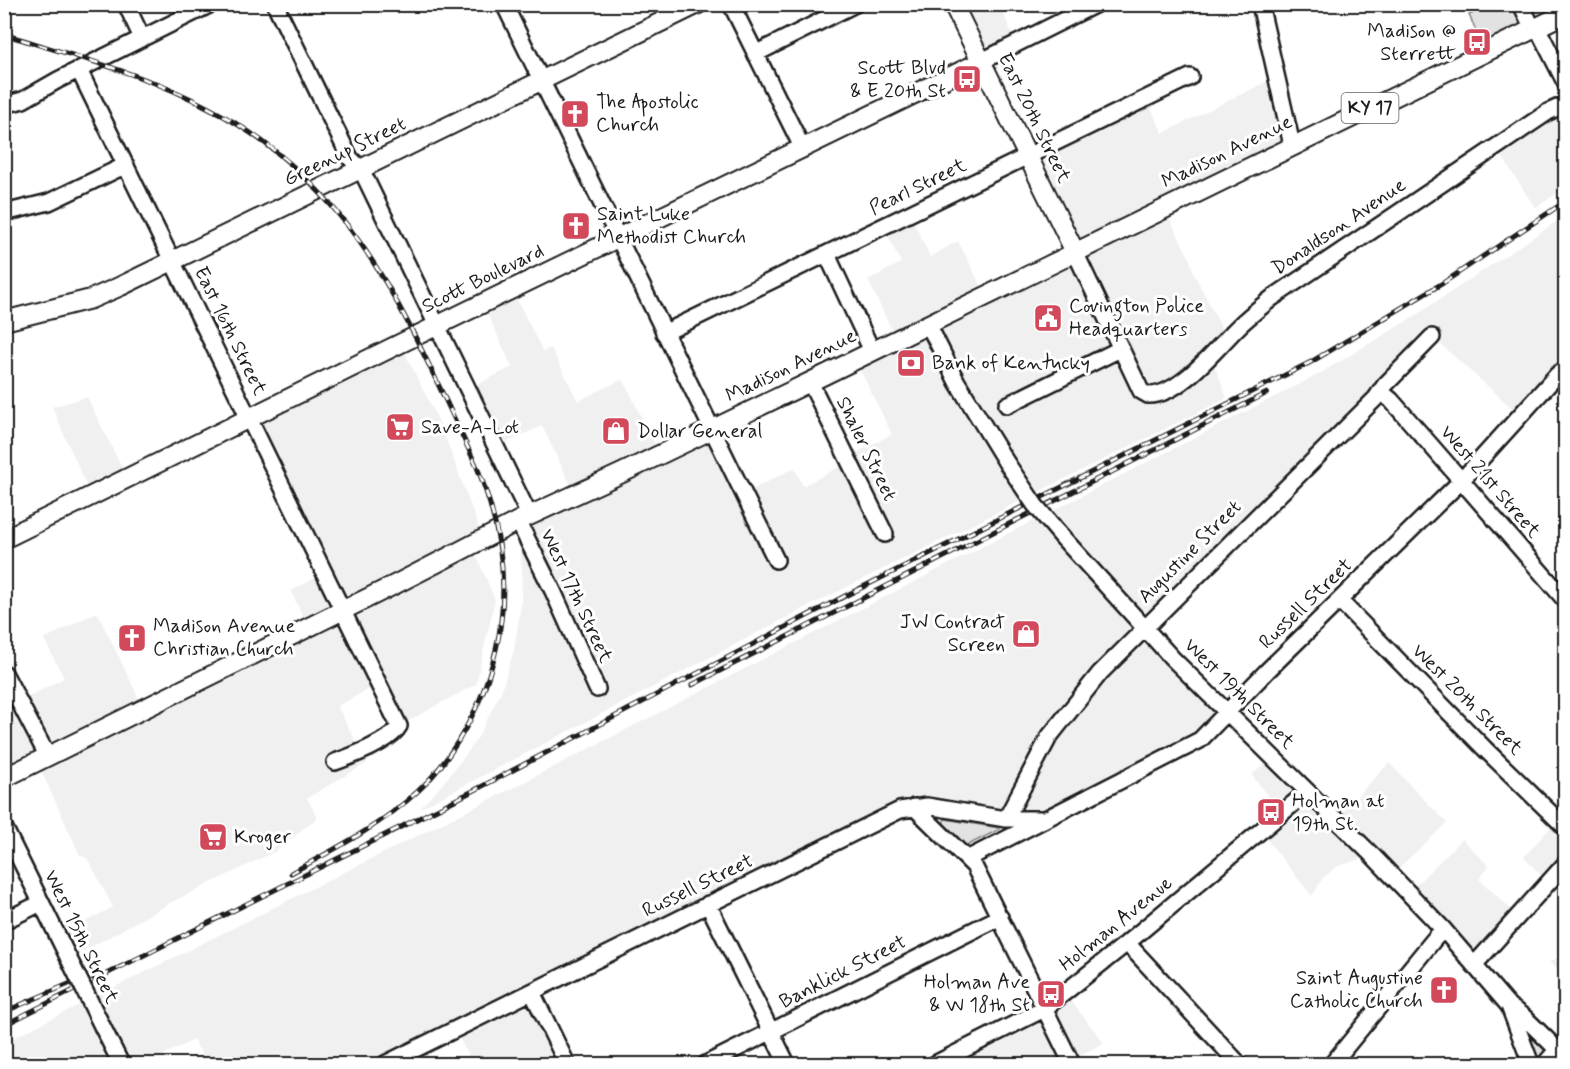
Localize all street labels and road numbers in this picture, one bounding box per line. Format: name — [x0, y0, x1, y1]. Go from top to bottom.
street label: East 20th Street — [991, 49, 1077, 188]
road number: KY 17 — [1342, 93, 1398, 123]
street label: Madison Avenue — [1157, 109, 1297, 195]
street label: Greenup Street — [279, 111, 411, 193]
street label: Pearl Street — [865, 152, 971, 222]
street label: Donaldson Avenue — [1267, 172, 1411, 282]
street label: Scott Boulevard — [417, 238, 549, 320]
street label: East 16th Street — [187, 262, 273, 400]
street label: Madison Avenue — [721, 323, 861, 409]
street label: Shaler Street — [829, 392, 903, 506]
street label: West 21st Street — [1433, 420, 1547, 544]
street label: Augustine Street — [1132, 494, 1248, 610]
street label: West 17th Street — [533, 525, 619, 668]
street label: Russell Street — [1253, 552, 1359, 656]
street label: West 19th Street — [1178, 633, 1301, 756]
street label: West 20th Street — [1405, 638, 1529, 762]
street label: Russell Street — [638, 847, 758, 925]
street label: West 15th Street — [37, 866, 125, 1009]
street label: Holman Avenue — [1054, 870, 1178, 978]
street label: Banklick Street — [775, 928, 911, 1016]

